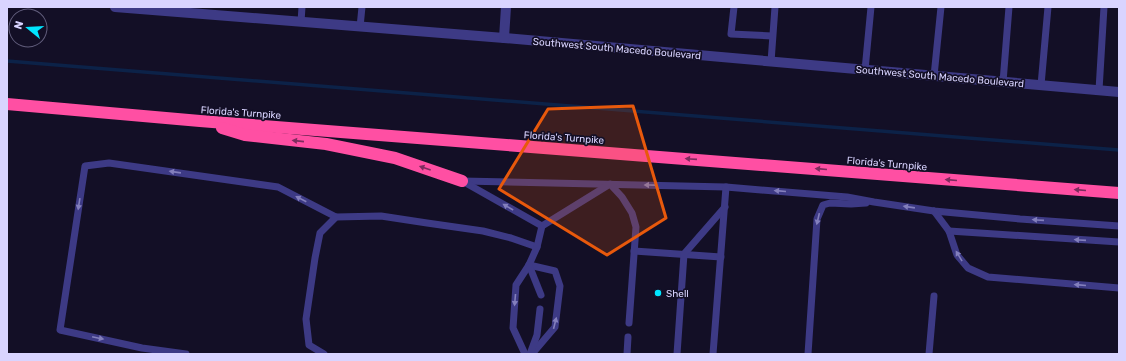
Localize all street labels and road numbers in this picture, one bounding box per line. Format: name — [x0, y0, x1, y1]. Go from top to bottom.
street label: Southwest South Macedo Boulevard — [532, 36, 702, 62]
street label: Southwest South Macedo Boulevard — [855, 64, 1025, 90]
street label: Florida's Turnpike — [200, 104, 282, 122]
street label: Florida's Turnpike — [523, 129, 605, 147]
street label: Florida's Turnpike — [846, 155, 928, 174]

